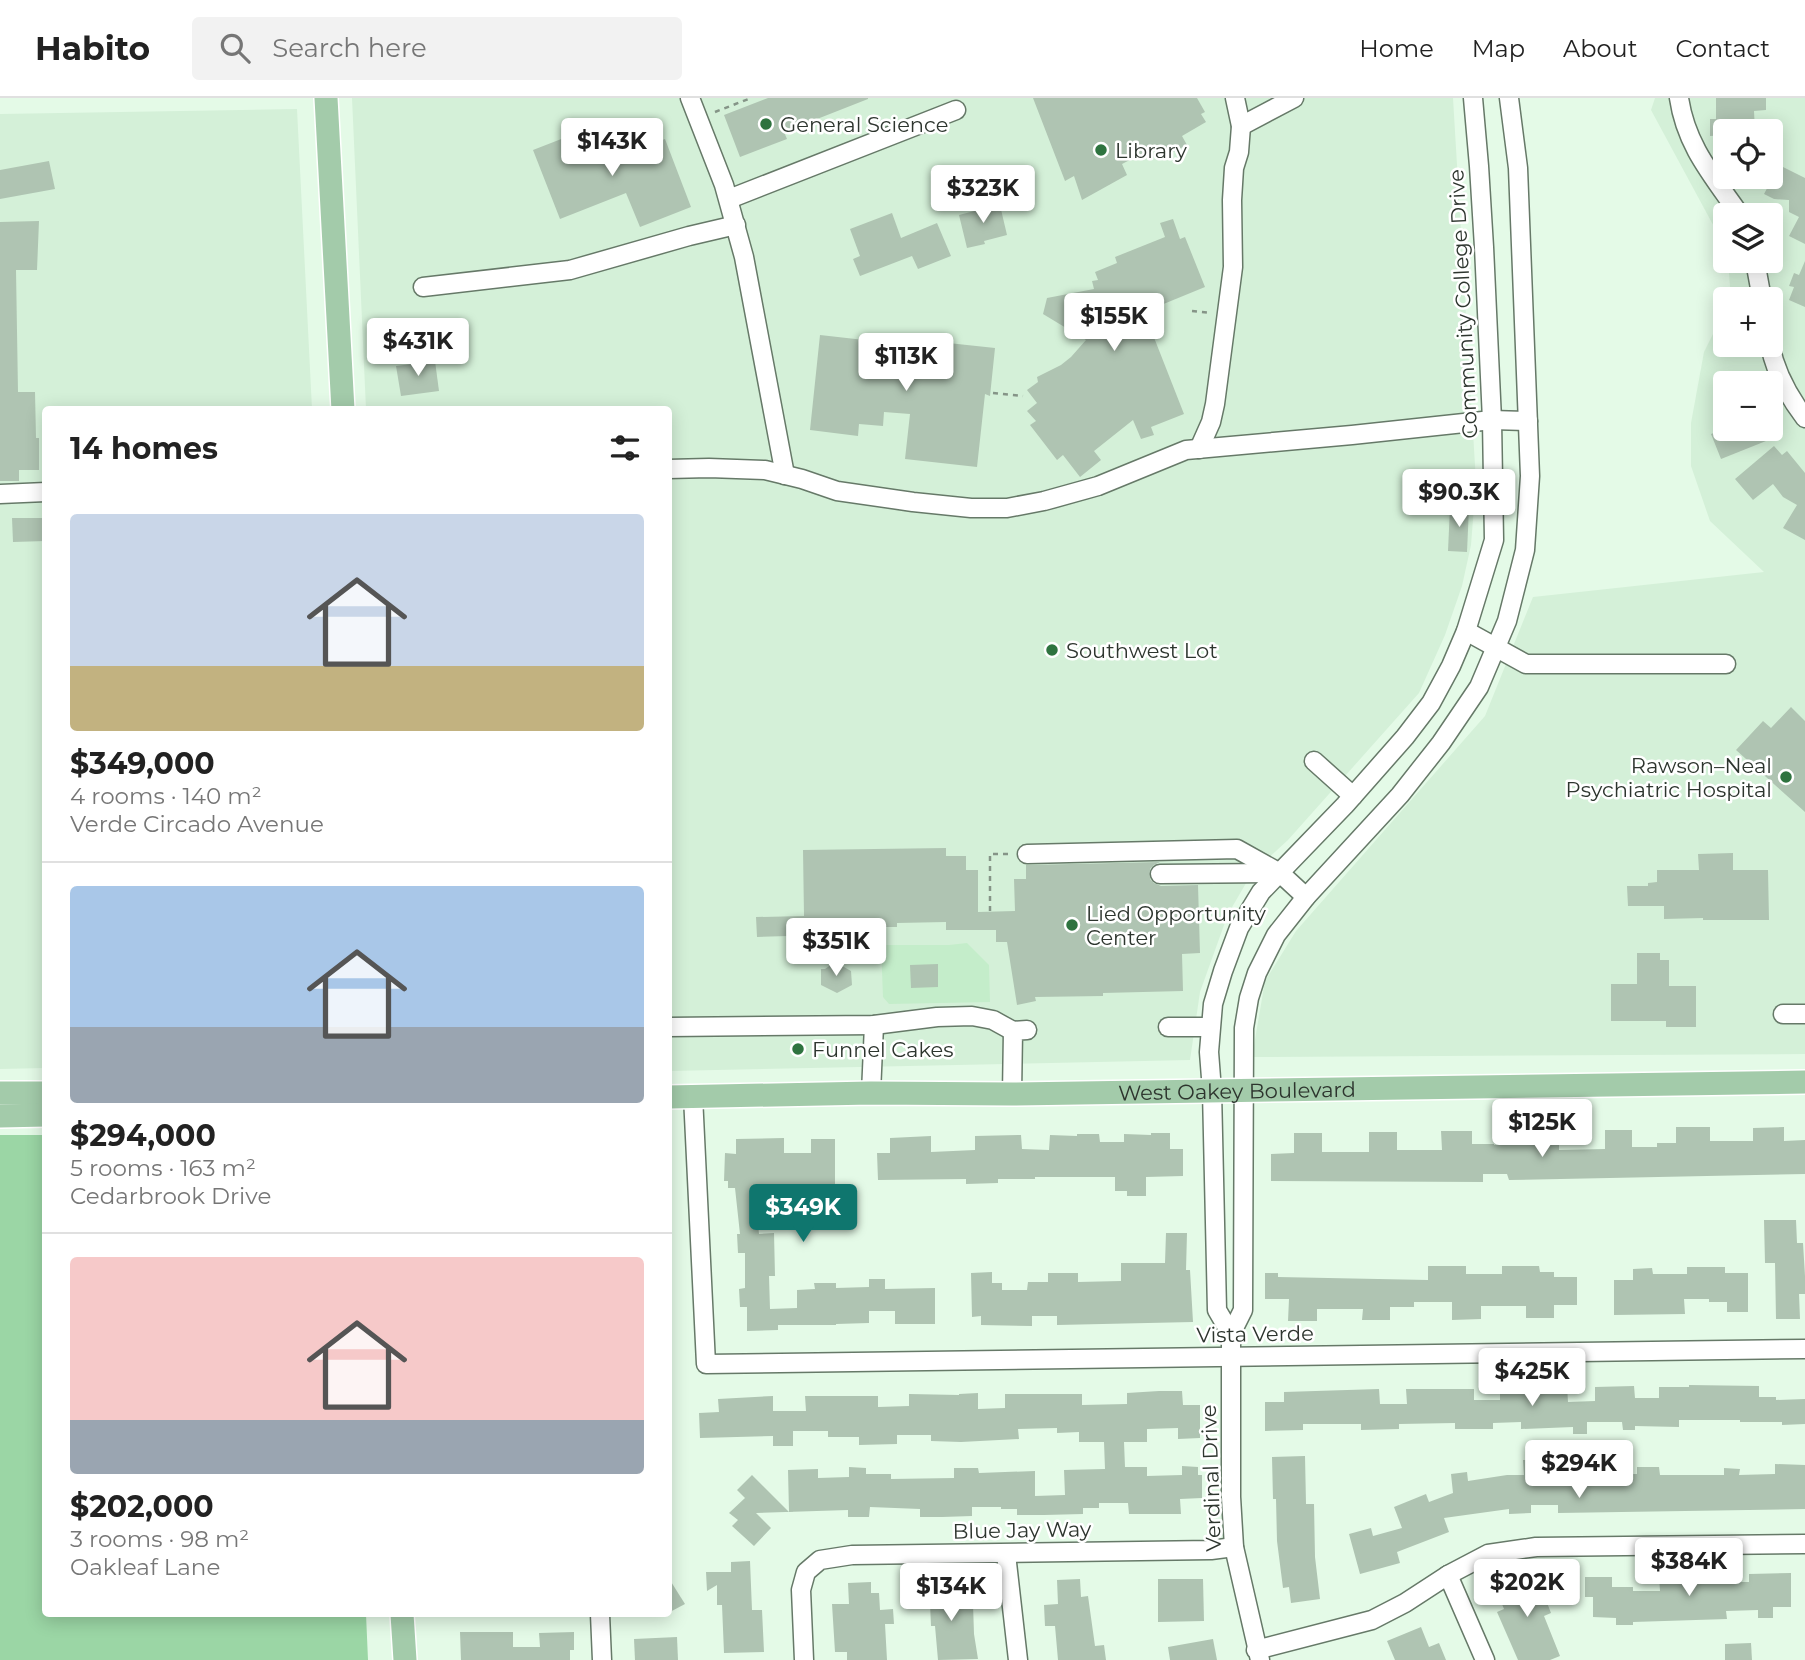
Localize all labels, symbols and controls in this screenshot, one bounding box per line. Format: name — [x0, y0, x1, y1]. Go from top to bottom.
search box — [192, 17, 682, 80]
text: Habito — [35, 28, 150, 68]
icon: search — [216, 29, 254, 67]
text: Search here — [272, 32, 427, 64]
text: Home — [1359, 34, 1434, 63]
text: Map — [1472, 34, 1525, 63]
text: About — [1563, 34, 1637, 63]
text: Contact — [1675, 34, 1770, 63]
place label: General Science — [780, 112, 948, 137]
marker: General Science — [758, 116, 774, 132]
pin: $143K — [563, 118, 661, 178]
map controls — [1713, 119, 1783, 441]
button: locate — [1713, 119, 1783, 189]
text: $143K — [577, 127, 647, 155]
place label: Library — [1115, 138, 1187, 163]
marker: Library — [1093, 142, 1109, 158]
pin: $323K — [934, 166, 1032, 225]
street label: Community College Drive — [1443, 169, 1483, 439]
text: $323K — [947, 174, 1019, 202]
button: layers — [1713, 203, 1783, 273]
button: + — [1713, 287, 1783, 357]
pin: $155K — [1065, 294, 1163, 353]
text: $155K — [1080, 302, 1148, 330]
pin: $431K — [369, 318, 467, 378]
text: $431K — [383, 327, 453, 355]
pin: $113K — [857, 334, 955, 393]
text: $113K — [874, 342, 938, 370]
button: − — [1713, 371, 1783, 441]
icon: filters — [606, 429, 644, 467]
text: 14 homes — [70, 430, 218, 467]
pin: $90.3K — [1402, 470, 1516, 529]
text: $90.3K — [1418, 478, 1500, 506]
icon: home — [294, 559, 420, 685]
place label: Southwest Lot — [1066, 638, 1218, 663]
marker: Southwest Lot — [1044, 642, 1060, 658]
text: $349,000 — [70, 745, 215, 782]
place label: Rawson–Neal Psychiatric Hospital — [1566, 753, 1772, 802]
marker: Rawson–Neal Psychiatric Hospital — [1778, 769, 1794, 785]
text: 4 rooms · 140 m² — [70, 782, 262, 810]
text: Verde Circado Avenue — [70, 810, 324, 838]
place label: Lied Opportunity Center — [1086, 901, 1267, 950]
marker: Lied Opportunity Center — [1064, 917, 1080, 933]
pin: $351K — [787, 918, 885, 978]
text: $351K — [802, 927, 870, 955]
icon: home — [294, 931, 420, 1057]
place label: Funnel Cakes — [812, 1037, 953, 1062]
marker: Funnel Cakes — [790, 1041, 806, 1057]
street label: West Oakey Boulevard — [1118, 1076, 1356, 1105]
pin: $125K — [1493, 1100, 1591, 1159]
text: $125K — [1508, 1108, 1576, 1136]
text: $294,000 — [70, 1117, 216, 1154]
text: 5 rooms · 163 m² — [70, 1154, 256, 1182]
text: Cedarbrook Drive — [70, 1182, 271, 1210]
pin: $349K — [754, 1184, 852, 1244]
text: $349K — [765, 1193, 841, 1221]
icon: home — [294, 1302, 420, 1428]
street label: Vista Verde — [1196, 1320, 1314, 1348]
pin: $425K — [1483, 1348, 1581, 1408]
text: $425K — [1494, 1357, 1570, 1385]
street label: Verdinal Drive — [1196, 1404, 1226, 1552]
pin: $294K — [1530, 1440, 1628, 1500]
text: $294K — [1541, 1449, 1617, 1477]
text: $202,000 — [70, 1488, 214, 1525]
street label: Blue Jay Way — [952, 1516, 1092, 1544]
text: 3 rooms · 98 m² — [70, 1525, 249, 1553]
pin: $384K — [1640, 1538, 1738, 1598]
text: $384K — [1651, 1547, 1727, 1575]
text: Oakleaf Lane — [70, 1553, 220, 1581]
pin: $202K — [1478, 1560, 1576, 1619]
pin: $134K — [902, 1564, 1000, 1623]
text: $202K — [1490, 1568, 1564, 1596]
text: $134K — [916, 1572, 986, 1600]

